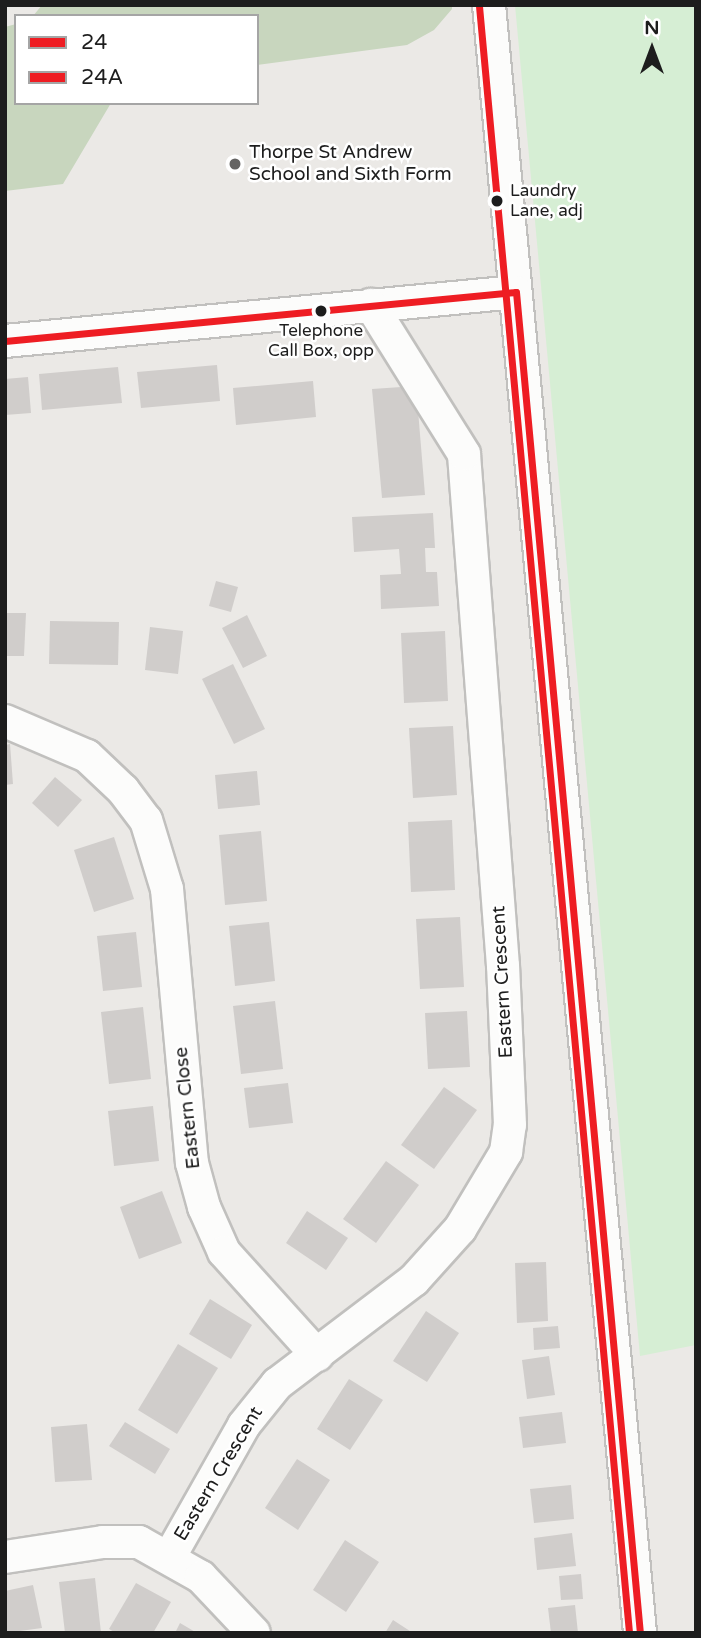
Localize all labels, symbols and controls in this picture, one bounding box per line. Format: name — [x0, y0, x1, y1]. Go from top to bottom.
legend — [14, 14, 259, 105]
north arrow — [617, 14, 687, 84]
text: N — [644, 17, 660, 39]
text: 24 — [81, 30, 107, 55]
text: 24A — [81, 65, 123, 90]
place label: Thorpe St Andrew School and Sixth Form — [249, 142, 452, 186]
marker: Thorpe St Andrew School and Sixth Form — [227, 156, 243, 172]
place label: Laundry Lane, adj — [510, 181, 583, 221]
marker: Laundry Lane, adj — [490, 194, 504, 208]
marker: Telephone Call Box, opp — [314, 304, 328, 318]
place label: Telephone Call Box, opp — [268, 321, 374, 361]
street label: Eastern Crescent — [488, 905, 518, 1059]
street label: Eastern Close — [170, 1046, 206, 1170]
street label: Eastern Crescent — [170, 1403, 268, 1545]

